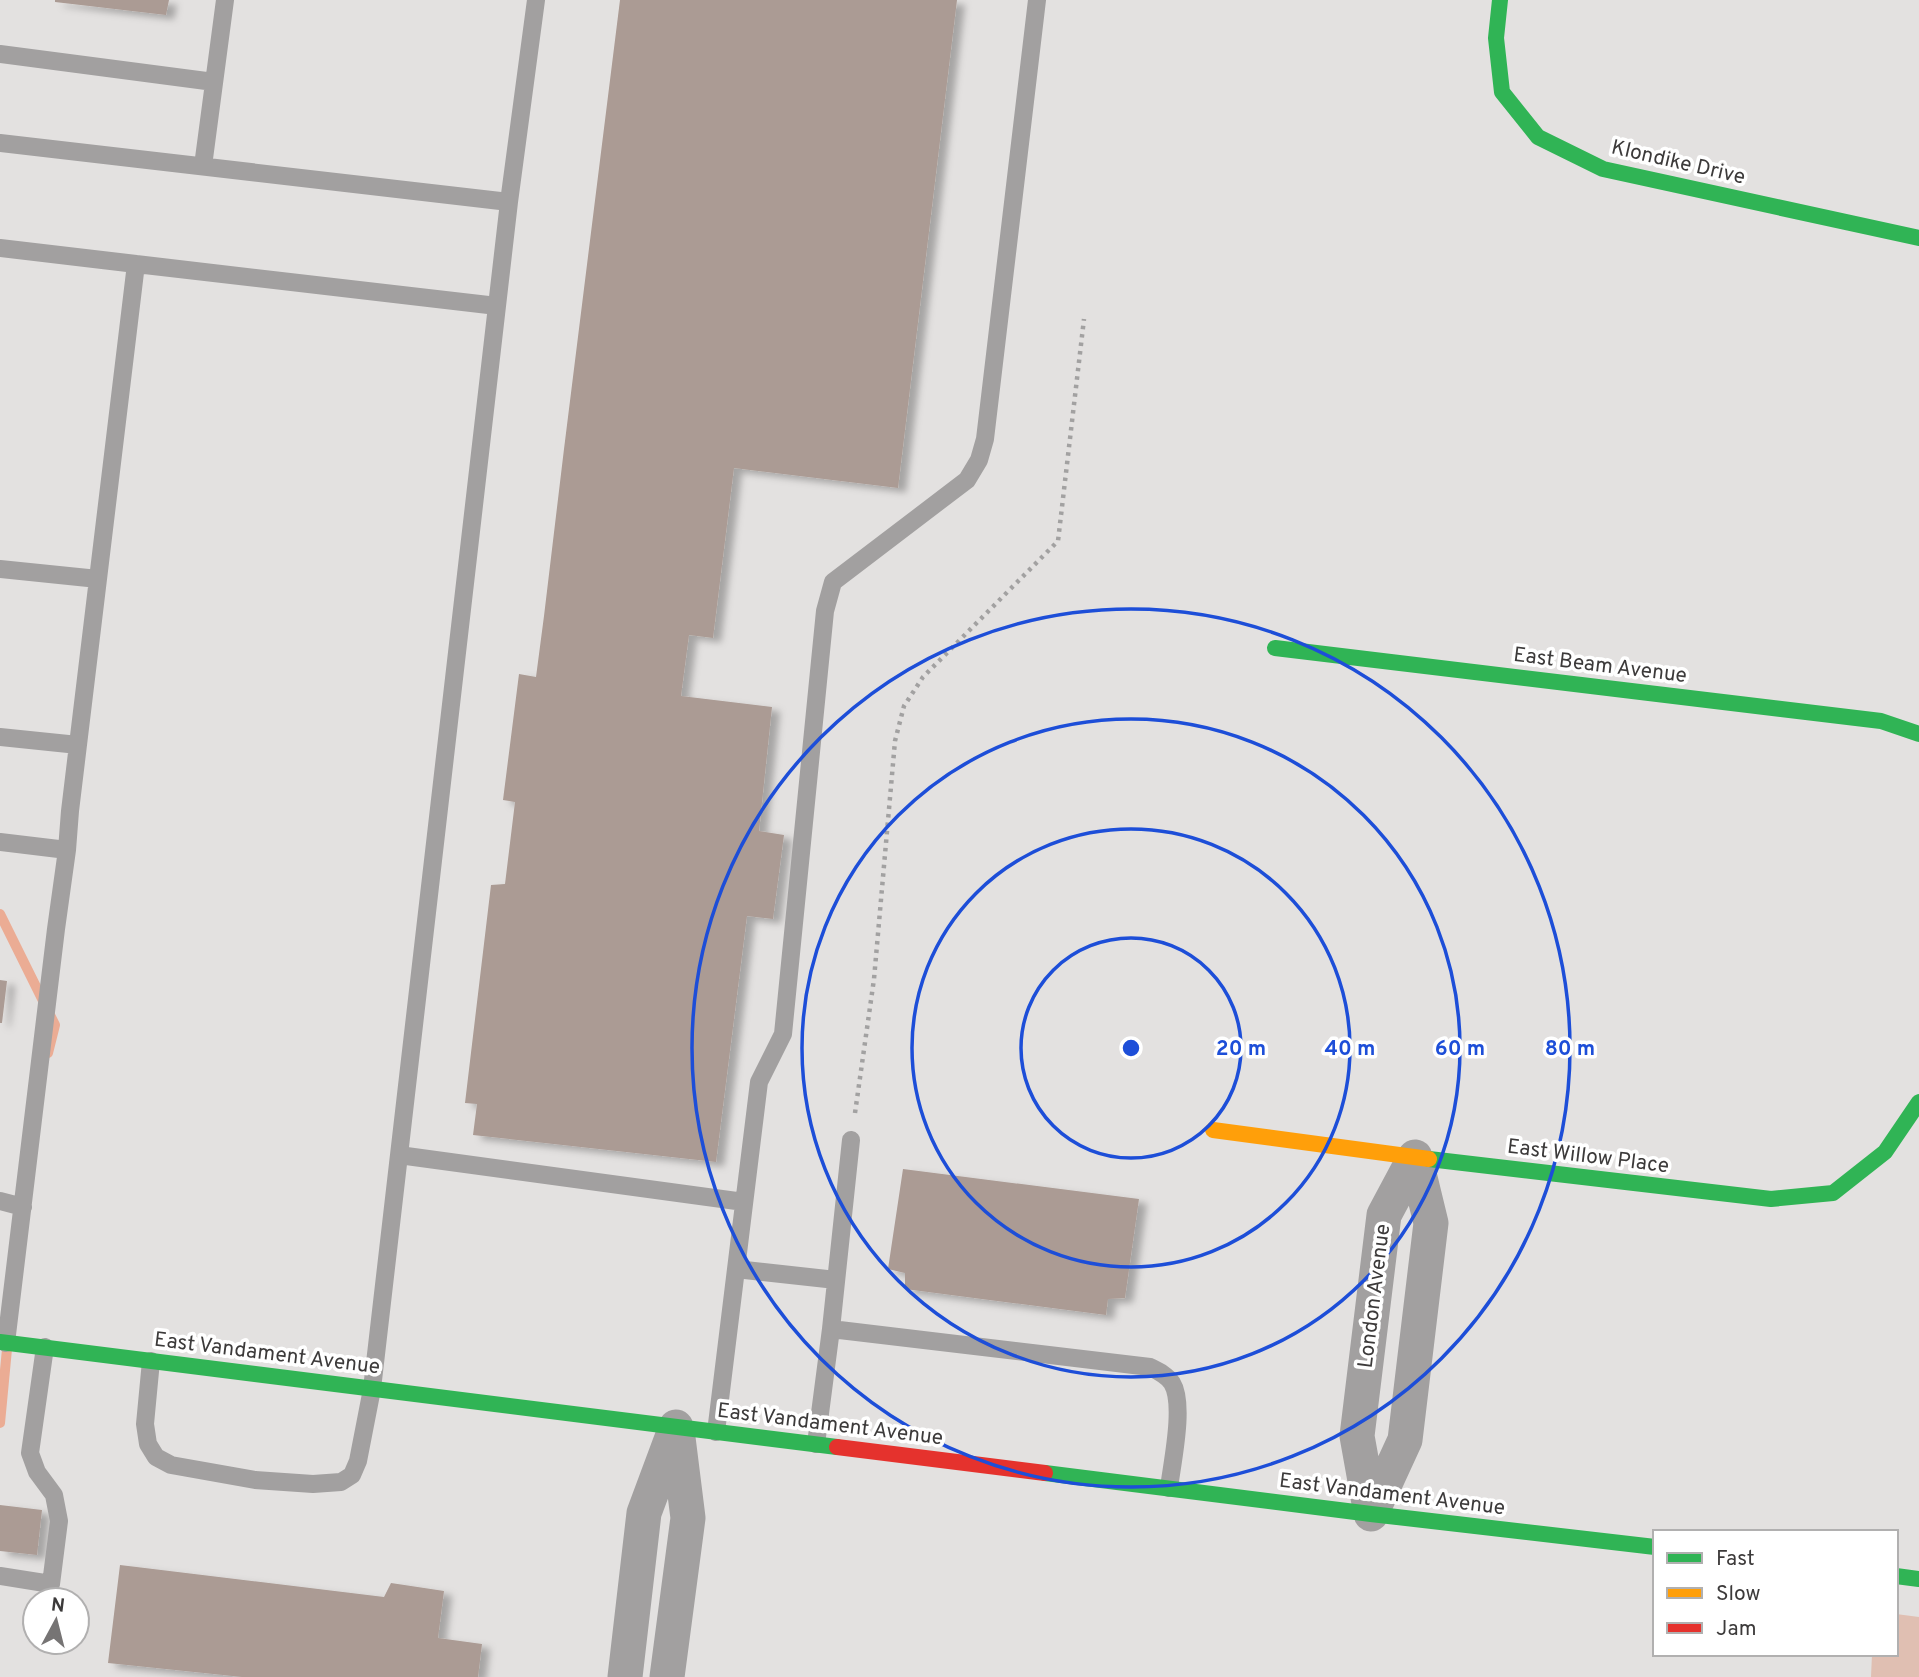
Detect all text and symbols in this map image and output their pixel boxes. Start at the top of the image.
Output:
street label: Klondike Drive [1608,134,1748,192]
street label: East Beam Avenue [1512,642,1688,690]
centre of rings [1119,1036,1143,1060]
text: 20 m [1216,1036,1266,1063]
text: 40 m [1325,1036,1375,1063]
text: 60 m [1435,1036,1485,1063]
text: 80 m [1545,1036,1595,1063]
street label: East Willow Place [1505,1134,1671,1180]
street label: London Avenue [1353,1222,1397,1370]
street label: East Vandament Avenue [153,1327,381,1381]
street label: East Vandament Avenue [716,1398,944,1452]
street label: East Vandament Avenue [1278,1468,1506,1522]
legend [1653,1530,1898,1656]
text: Fast [1716,1546,1755,1573]
text: Slow [1716,1581,1761,1608]
north arrow [21,1586,91,1656]
text: N [50,1593,66,1619]
text: Jam [1716,1616,1757,1643]

